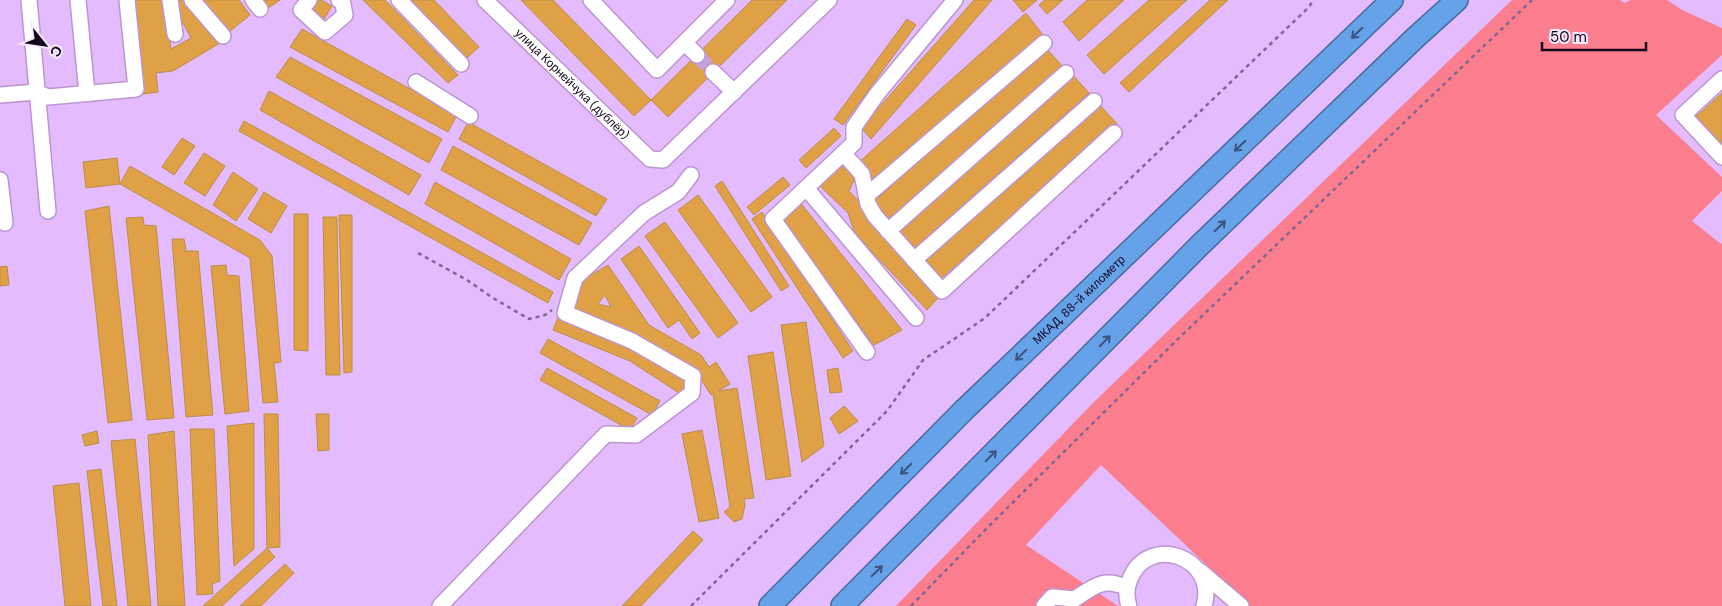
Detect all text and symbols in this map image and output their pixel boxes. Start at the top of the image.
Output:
north arrow [20,20,70,70]
scale bar [1542,20,1646,52]
street label: улица Корнейчука (дублёр) [511,25,633,143]
one-way arrow [1351,27,1363,39]
text: 50 m [1550,27,1587,47]
text: С [46,43,67,60]
one-way arrow [1233,140,1246,152]
one-way arrow [1214,220,1227,232]
street label: МКАД, 88-й километр [1029,252,1129,348]
one-way arrow [1099,335,1111,347]
one-way arrow [1015,349,1028,361]
one-way arrow [985,450,997,462]
one-way arrow [899,463,912,475]
one-way arrow [870,566,882,578]

